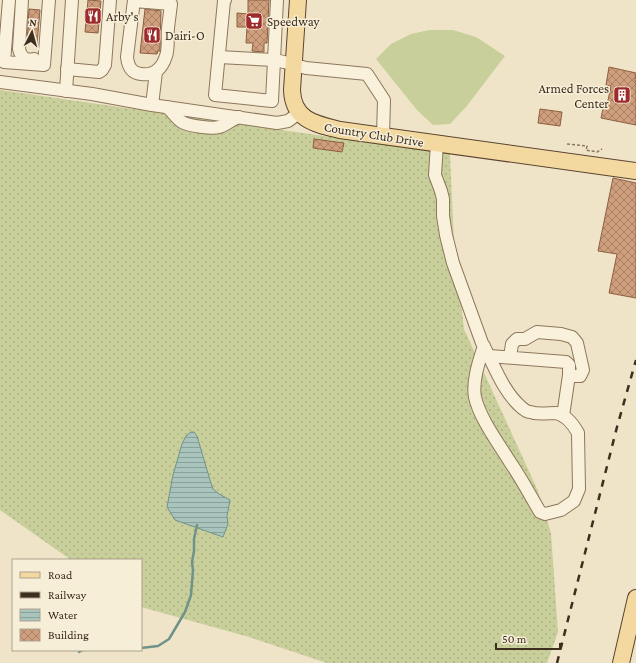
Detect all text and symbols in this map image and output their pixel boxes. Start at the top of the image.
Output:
restaurant icon: Arby's [83,6,103,26]
place label: Arby's [106,9,139,24]
supermarket icon: Speedway [244,11,264,31]
north arrow [12,12,52,52]
place label: Speedway [267,14,321,29]
text: N [29,16,38,28]
restaurant icon: Dairi-O [142,25,162,45]
place label: Dairi-O [165,28,205,43]
place label: Armed Forces Center [538,81,609,111]
building icon: Armed Forces Center [612,85,632,105]
street label: Country Club Drive [323,119,425,150]
legend [12,559,142,651]
text: Road [48,568,73,582]
text: Railway [48,588,87,602]
text: Water [48,608,78,622]
scale bar [496,625,560,651]
text: Building [48,628,89,642]
text: 50 m [502,632,527,646]

